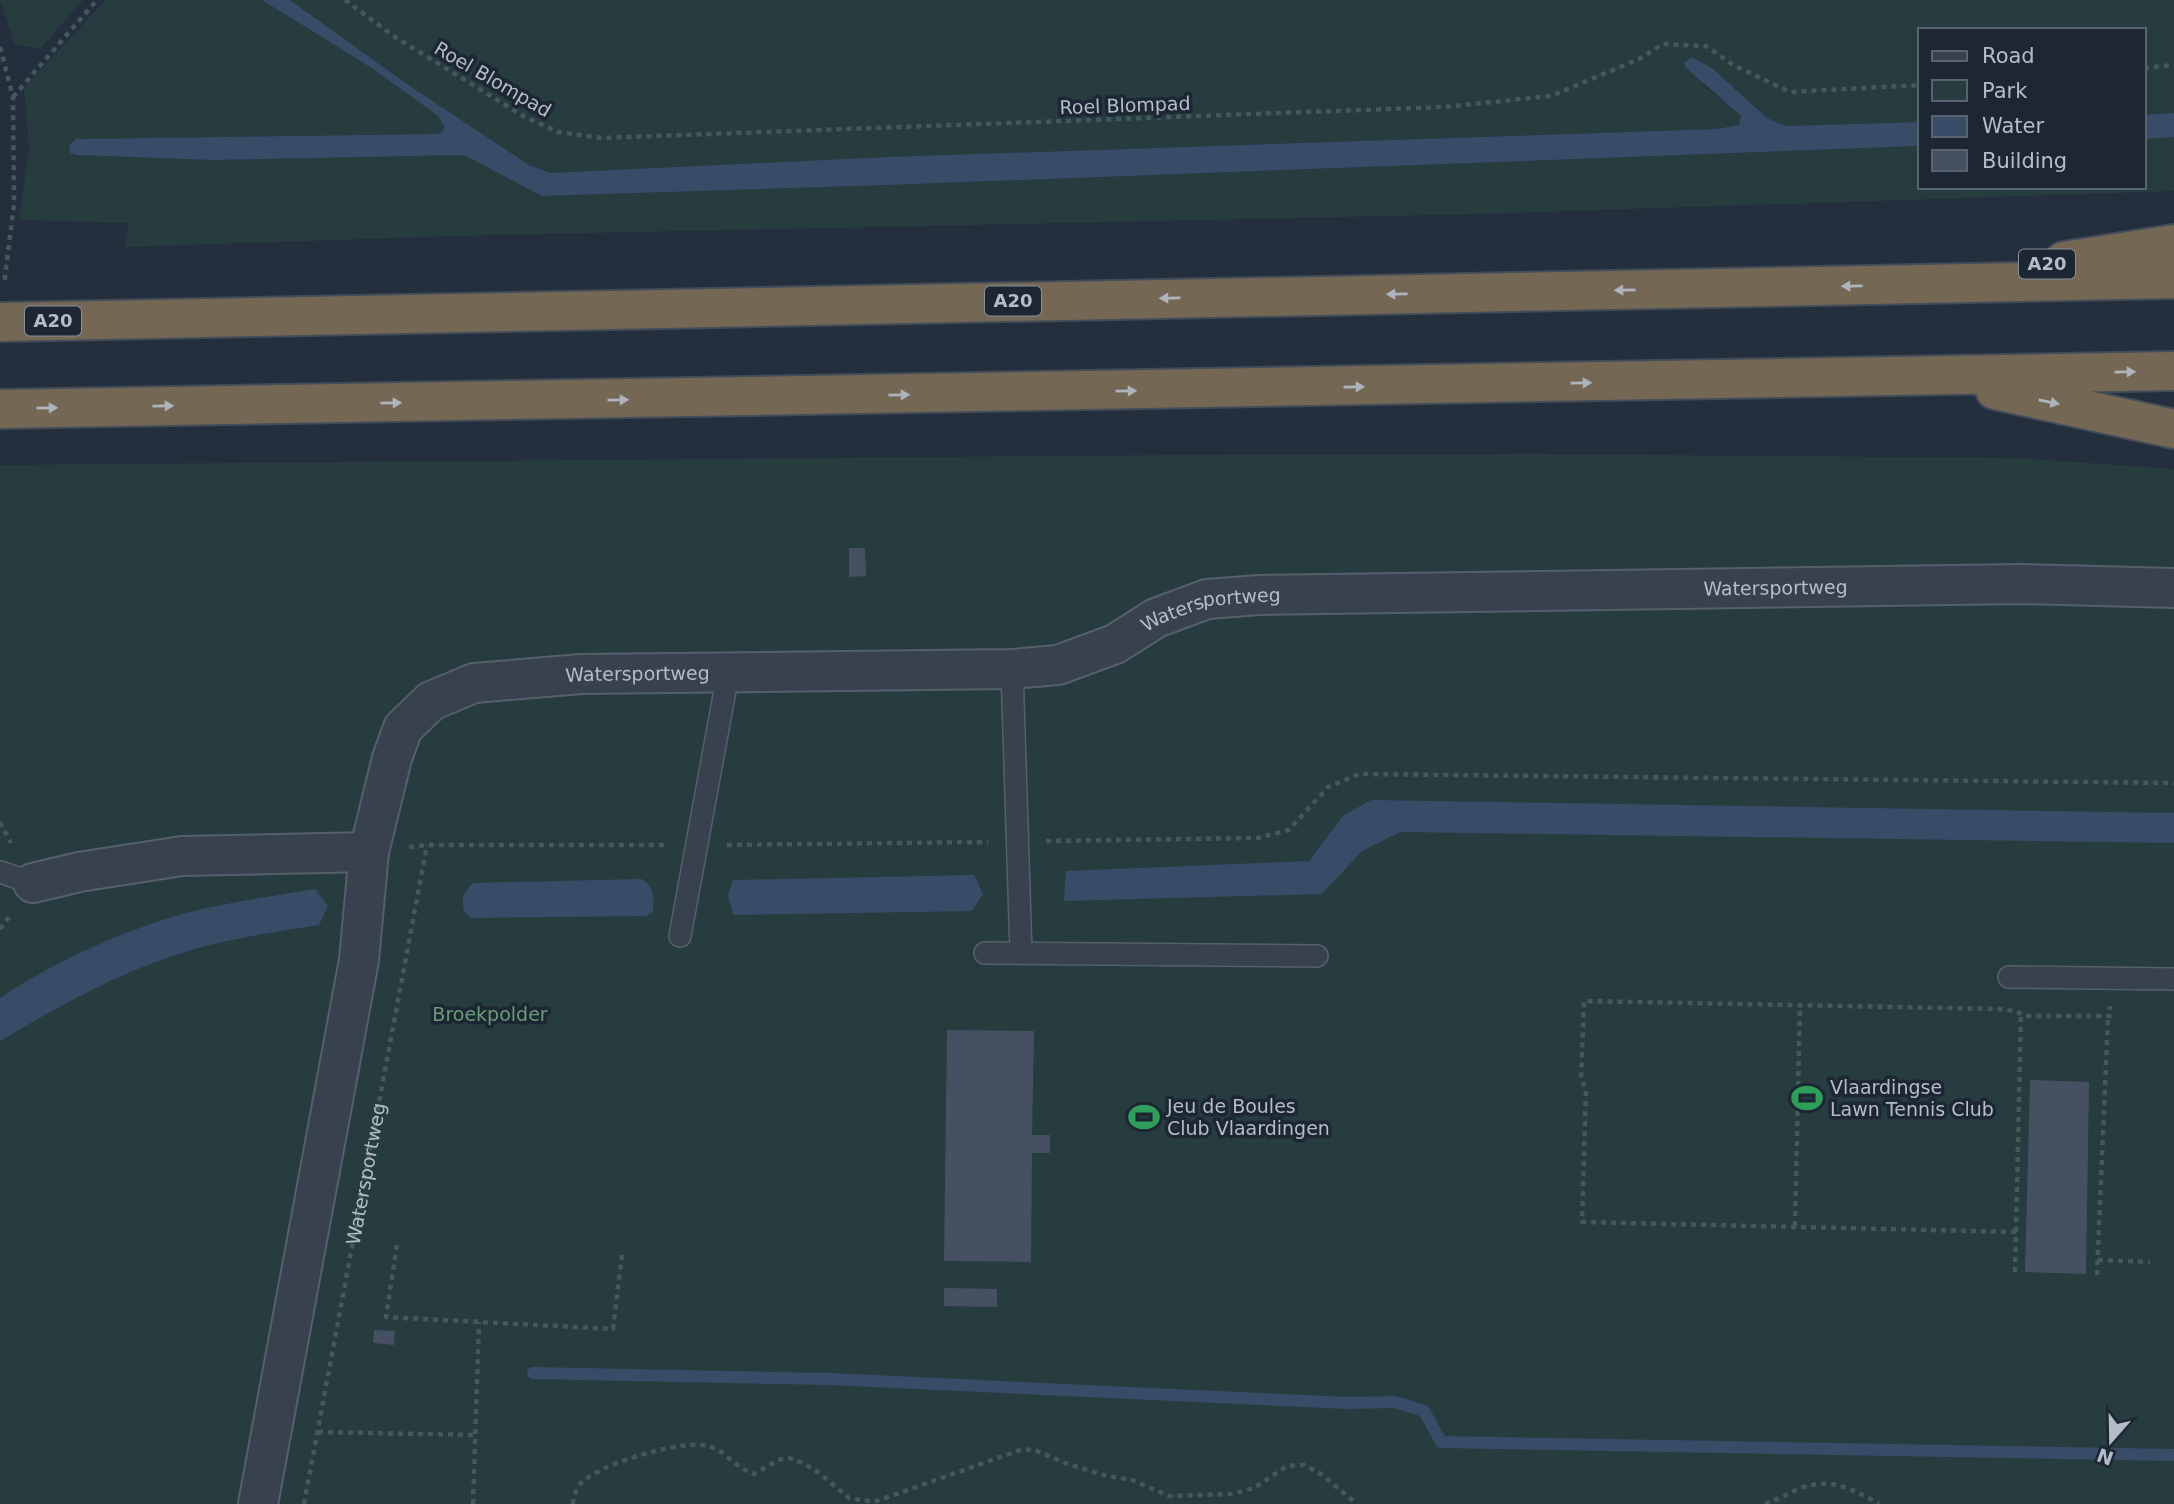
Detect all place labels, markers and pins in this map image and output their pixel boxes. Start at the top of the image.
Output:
place label: Vlaardingse Lawn Tennis Club [1830,1076,1994,1120]
sports icon: Vlaardingse Lawn Tennis Club [1790,1081,1824,1115]
place label: Jeu de Boules Club Vlaardingen [1166,1095,1330,1139]
sports icon: Jeu de Boules Club Vlaardingen [1127,1100,1161,1134]

